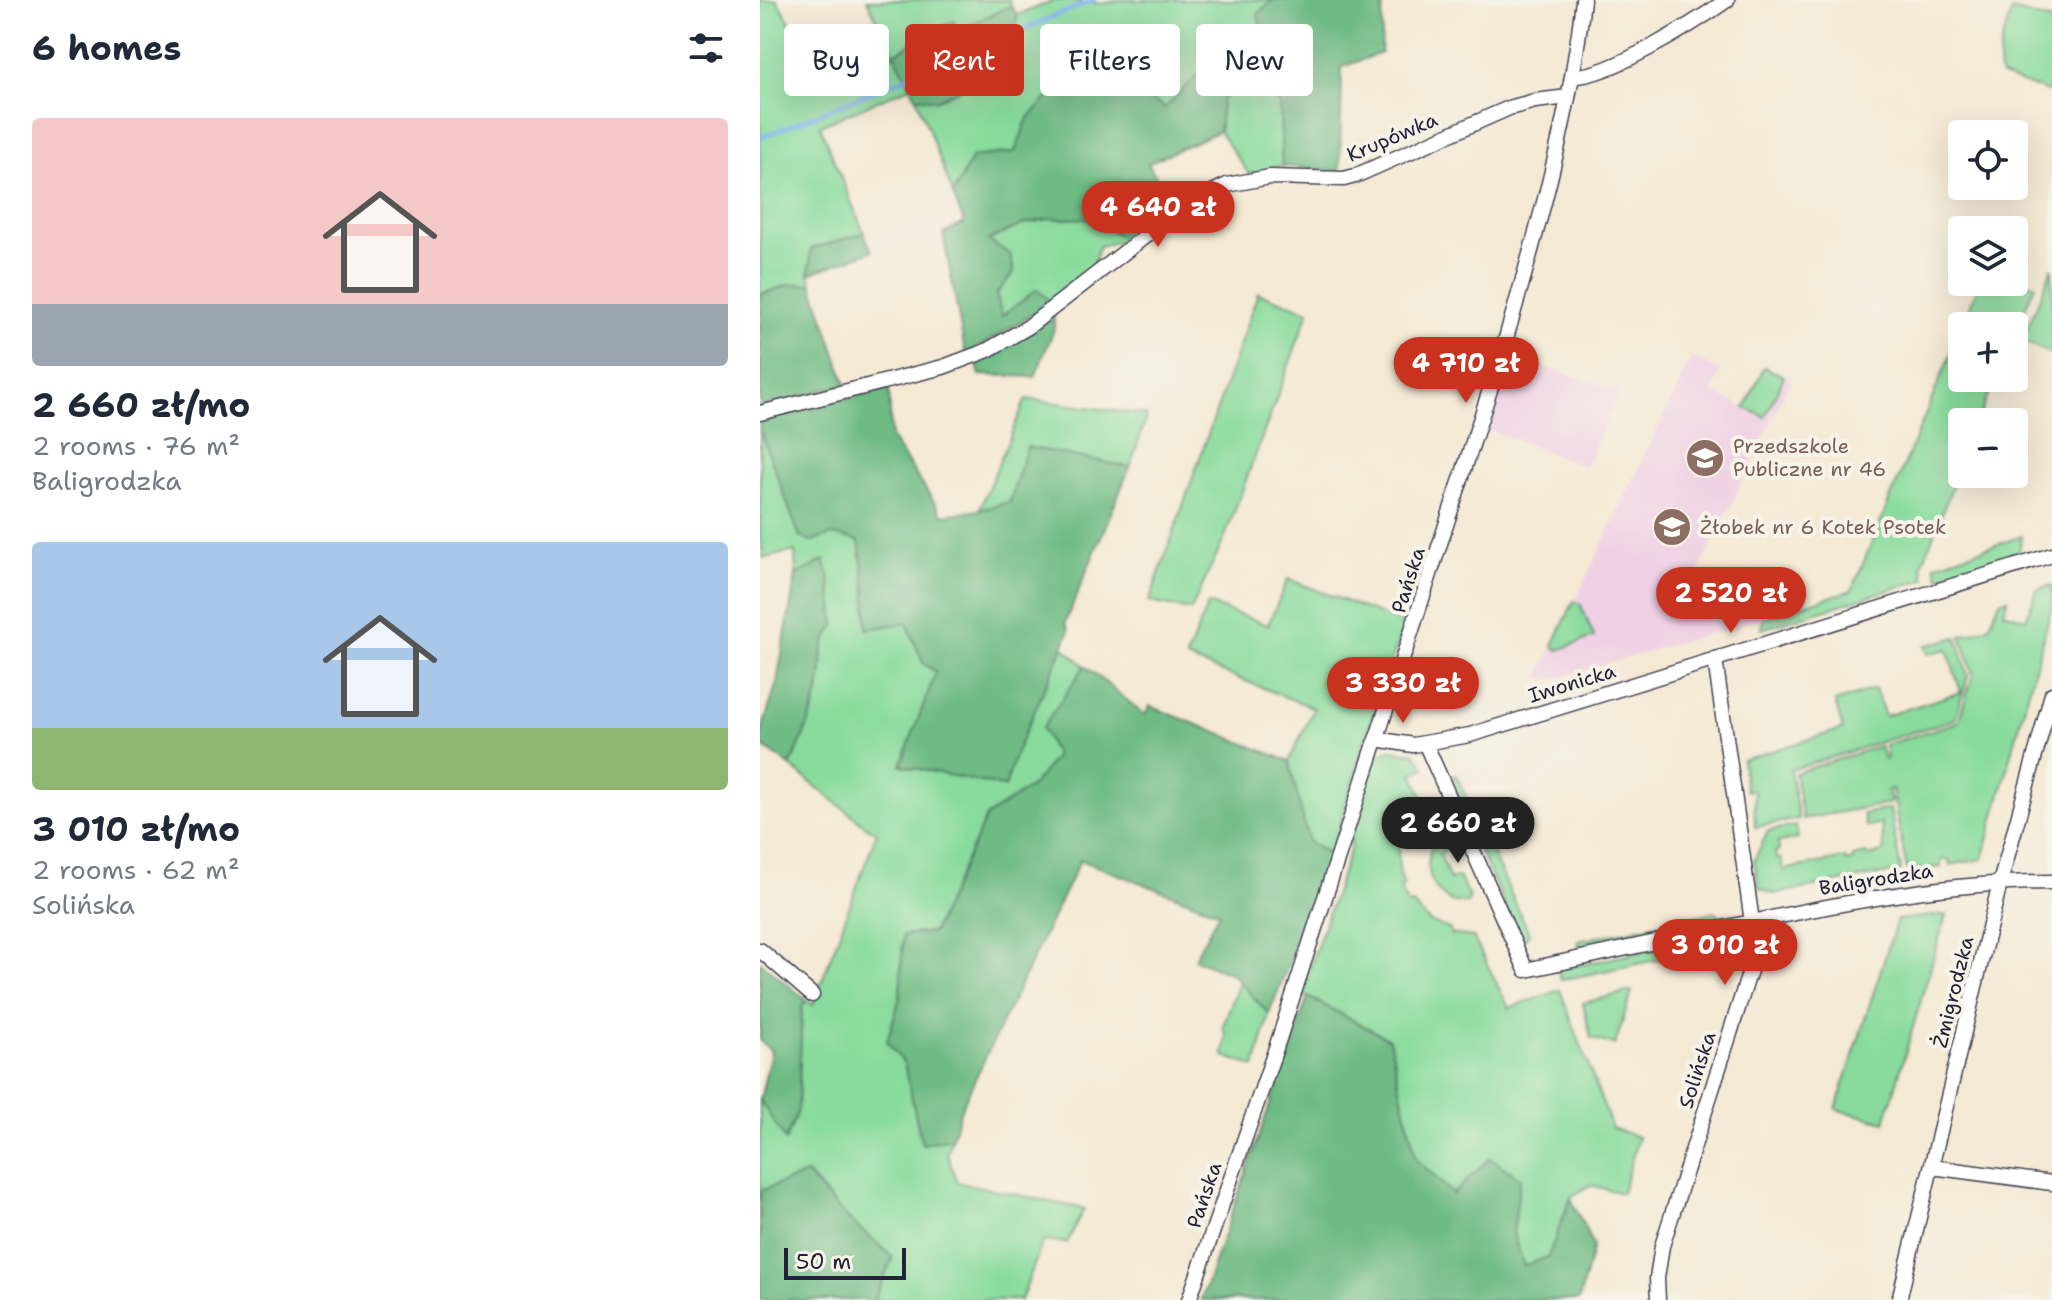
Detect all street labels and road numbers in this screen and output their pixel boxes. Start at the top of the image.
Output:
street label: Krupówka [1343,106,1442,168]
street label: Pańska [1385,543,1431,616]
street label: Iwonicka [1525,657,1619,709]
street label: Baligrodzka [1817,857,1935,901]
street label: Żmigrodzka [1927,933,1980,1050]
street label: Solińska [1672,1028,1722,1112]
street label: Pańska [1181,1158,1228,1231]

